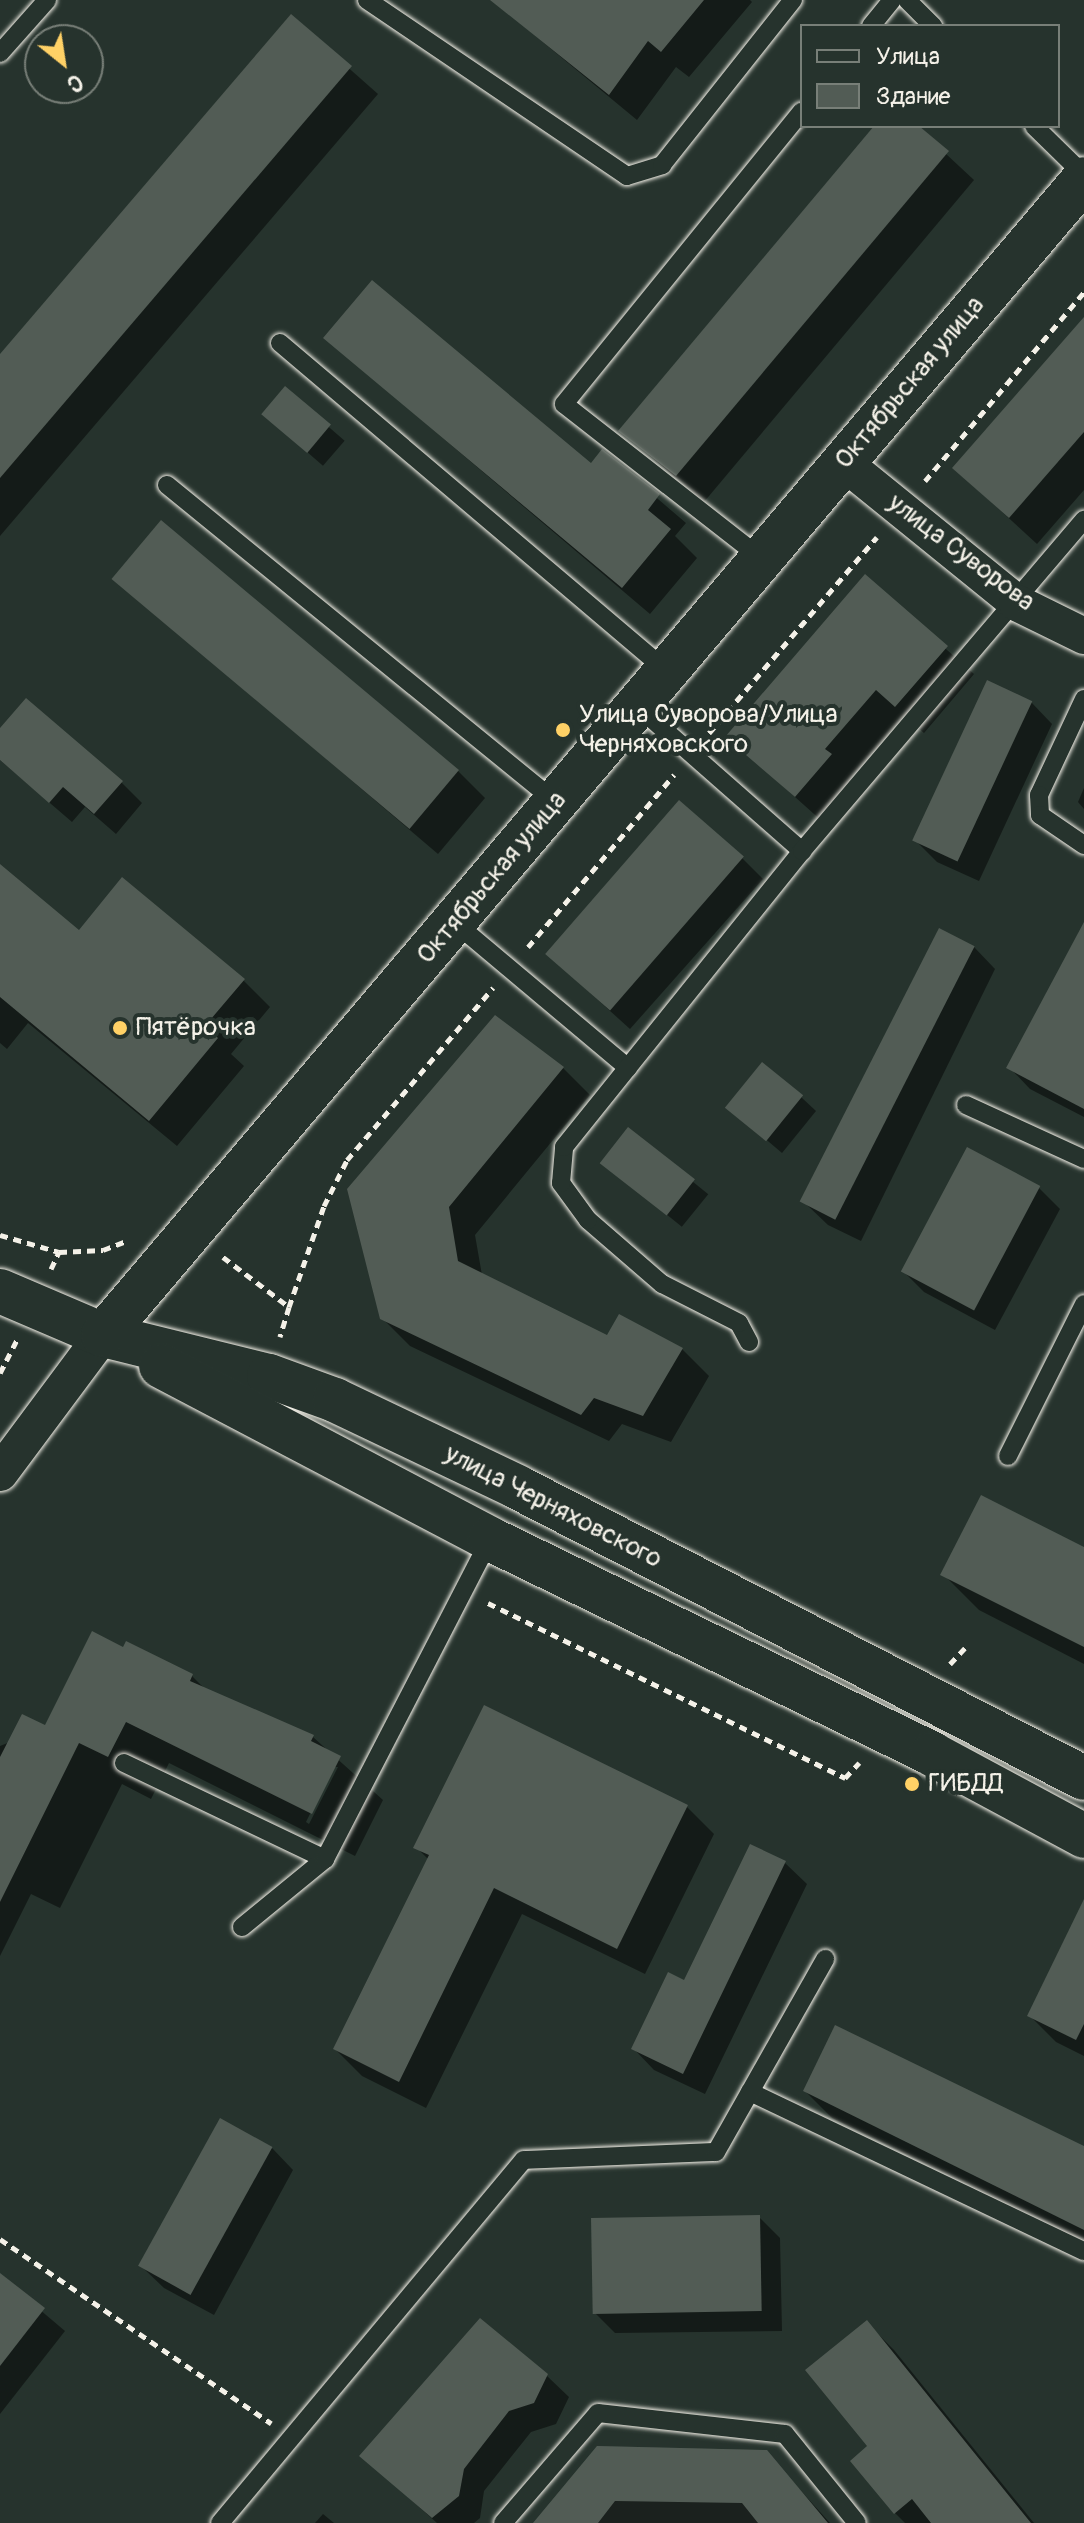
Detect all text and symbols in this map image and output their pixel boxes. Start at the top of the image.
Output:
north arrow [24,24,104,104]
legend [800,24,1060,128]
text: Улица [876,42,940,71]
text: С [62,68,88,99]
text: Здание [876,82,950,111]
street label: Октябрьская улица [829,290,991,476]
street label: улица Суворова [882,488,1040,618]
place label: Улица Суворова/Улица Черняховского [579,699,837,760]
marker: Улица Суворова/Улица Черняховского [554,721,572,739]
street label: Октябрьская улица [411,785,573,971]
place label: Пятёрочка [136,1012,256,1044]
marker: Пятёрочка [111,1019,129,1037]
street label: улица Черняховского [439,1439,667,1575]
place label: ГИБДД [928,1768,1003,1800]
marker: ГИБДД [903,1775,921,1793]

